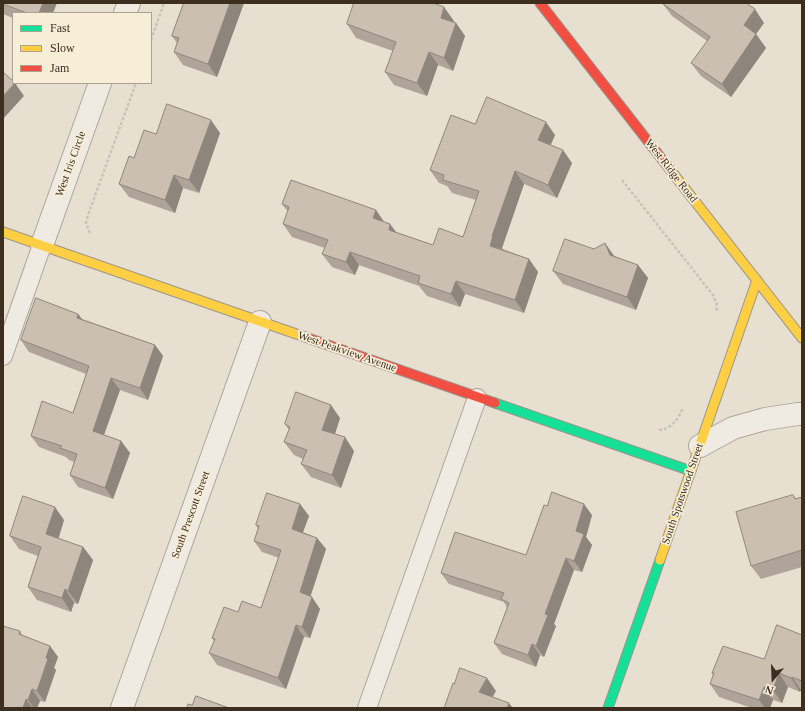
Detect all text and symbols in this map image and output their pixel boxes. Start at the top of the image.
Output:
legend [12,12,152,84]
text: Fast [50,21,70,35]
text: Slow [50,41,75,55]
text: Jam [50,61,69,75]
street label: West Iris Circle [53,129,89,199]
street label: West Ridge Road [642,137,700,205]
street label: West Peakview Avenue [296,329,398,375]
street label: South Spotswood Street [660,442,706,546]
street label: South Prescott Street [169,469,213,561]
north arrow [753,659,793,699]
text: N [763,683,775,697]

